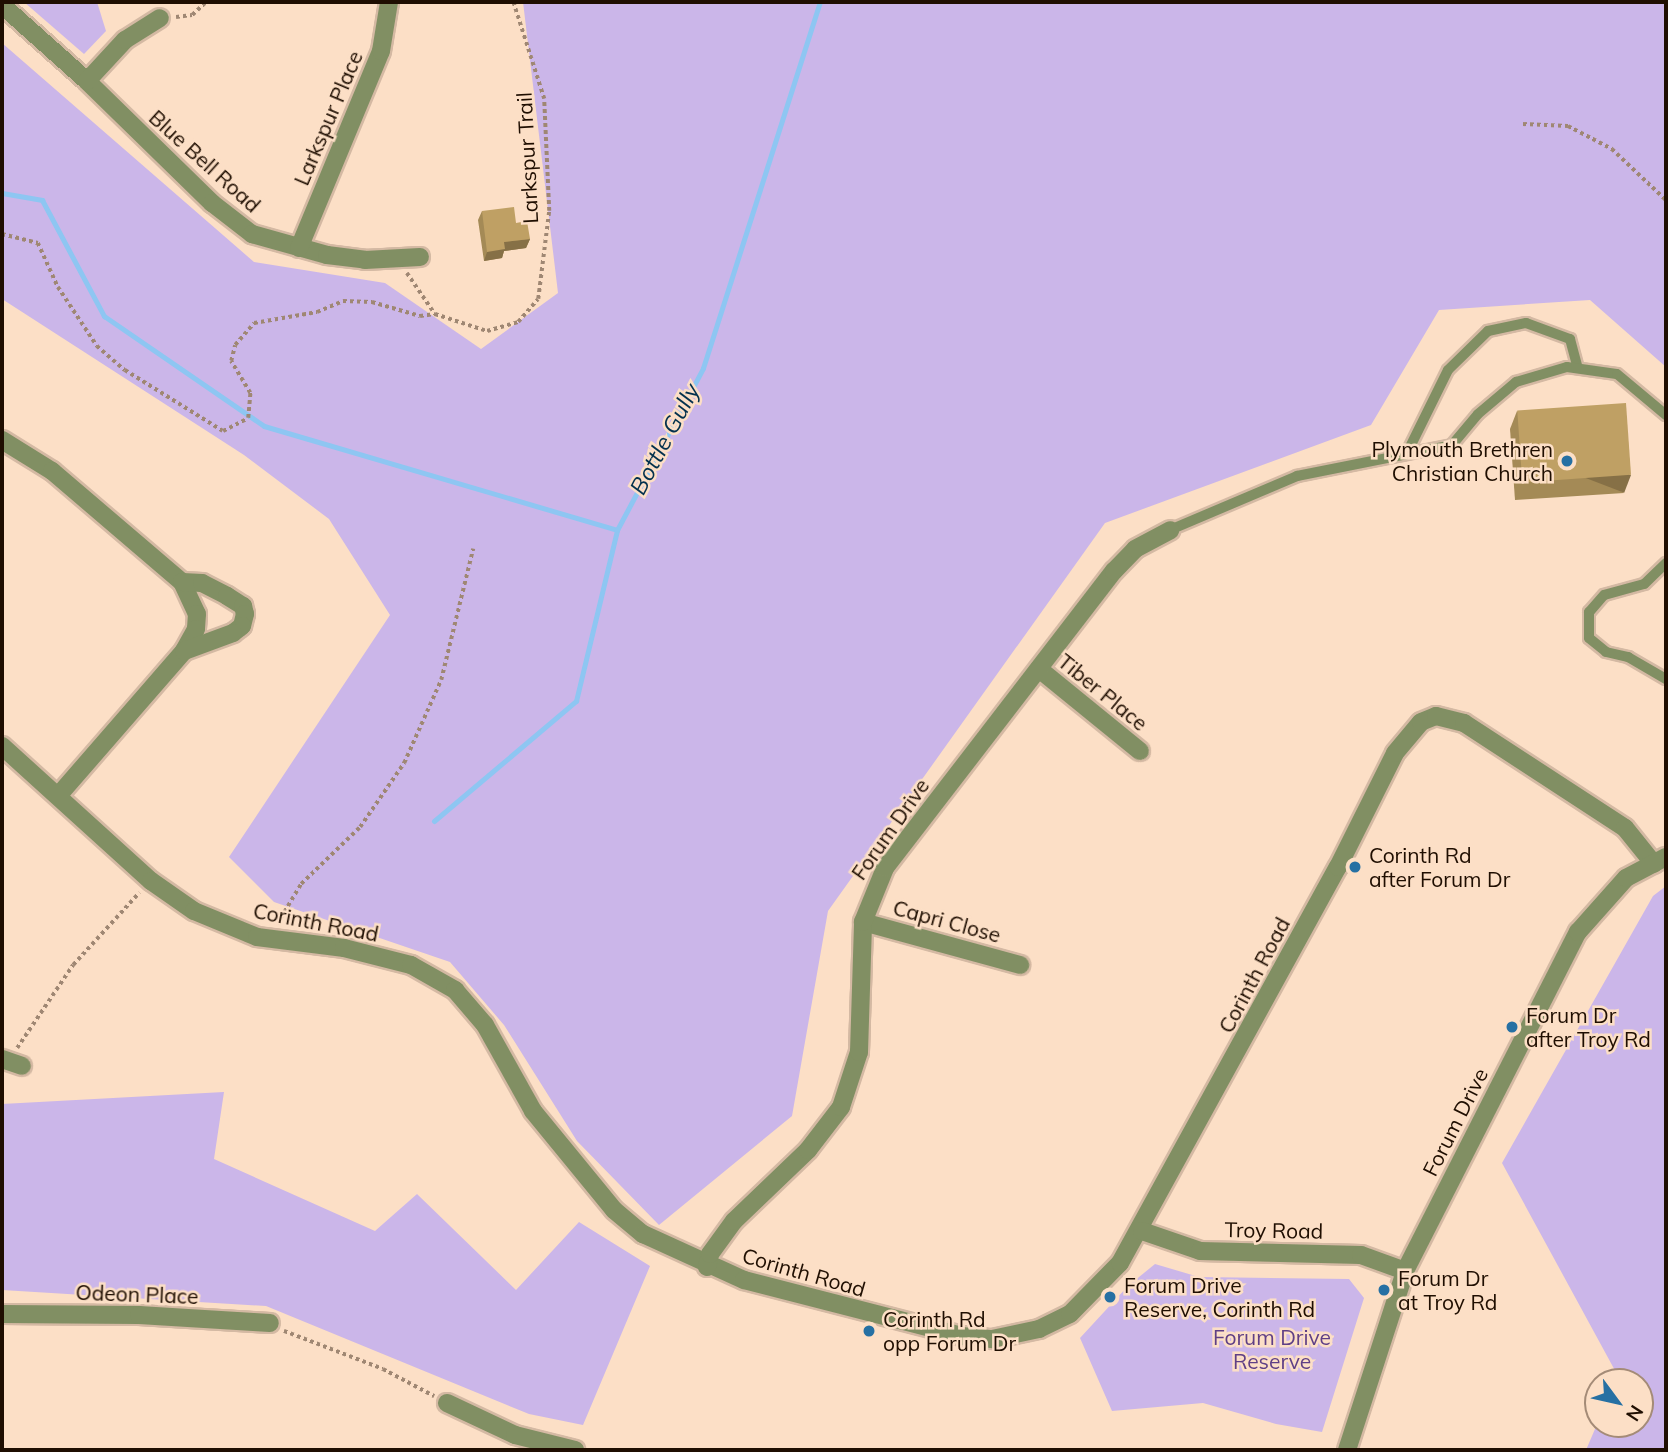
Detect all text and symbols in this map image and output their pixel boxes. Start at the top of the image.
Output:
street label: Larkspur Place [288,47,368,189]
street label: Larkspur Trail [511,92,543,224]
street label: Blue Bell Road [144,104,266,218]
water label: Bottle Gully [624,379,706,499]
place label: Plymouth Brethren Christian Church [1371,436,1553,486]
marker: Plymouth Brethren Christian Church [1559,453,1575,469]
street label: Tiber Place [1053,648,1153,736]
street label: Forum Drive [846,774,934,884]
place label: Corinth Rd after Forum Dr [1369,842,1510,892]
marker: Corinth Rd after Forum Dr [1347,859,1363,875]
street label: Capri Close [890,895,1004,947]
street label: Corinth Road [251,897,381,947]
street label: Corinth Road [1213,913,1295,1037]
place label: Forum Dr after Troy Rd [1526,1002,1651,1052]
marker: Forum Dr after Troy Rd [1504,1019,1520,1035]
street label: Forum Drive [1417,1064,1493,1180]
street label: Troy Road [1225,1217,1323,1243]
street label: Corinth Road [739,1242,869,1302]
place label: Forum Dr at Troy Rd [1398,1265,1497,1315]
place label: Forum Drive Reserve, Corinth Rd [1124,1272,1315,1322]
street label: Odeon Place [75,1279,199,1309]
marker: Forum Dr at Troy Rd [1376,1282,1392,1298]
marker: Forum Drive Reserve, Corinth Rd [1102,1289,1118,1305]
place label: Corinth Rd opp Forum Dr [883,1306,1016,1356]
marker: Corinth Rd opp Forum Dr [861,1323,877,1339]
park label: Forum Drive Reserve [1213,1324,1331,1374]
north arrow [1584,1368,1654,1438]
text: N [1621,1401,1649,1426]

